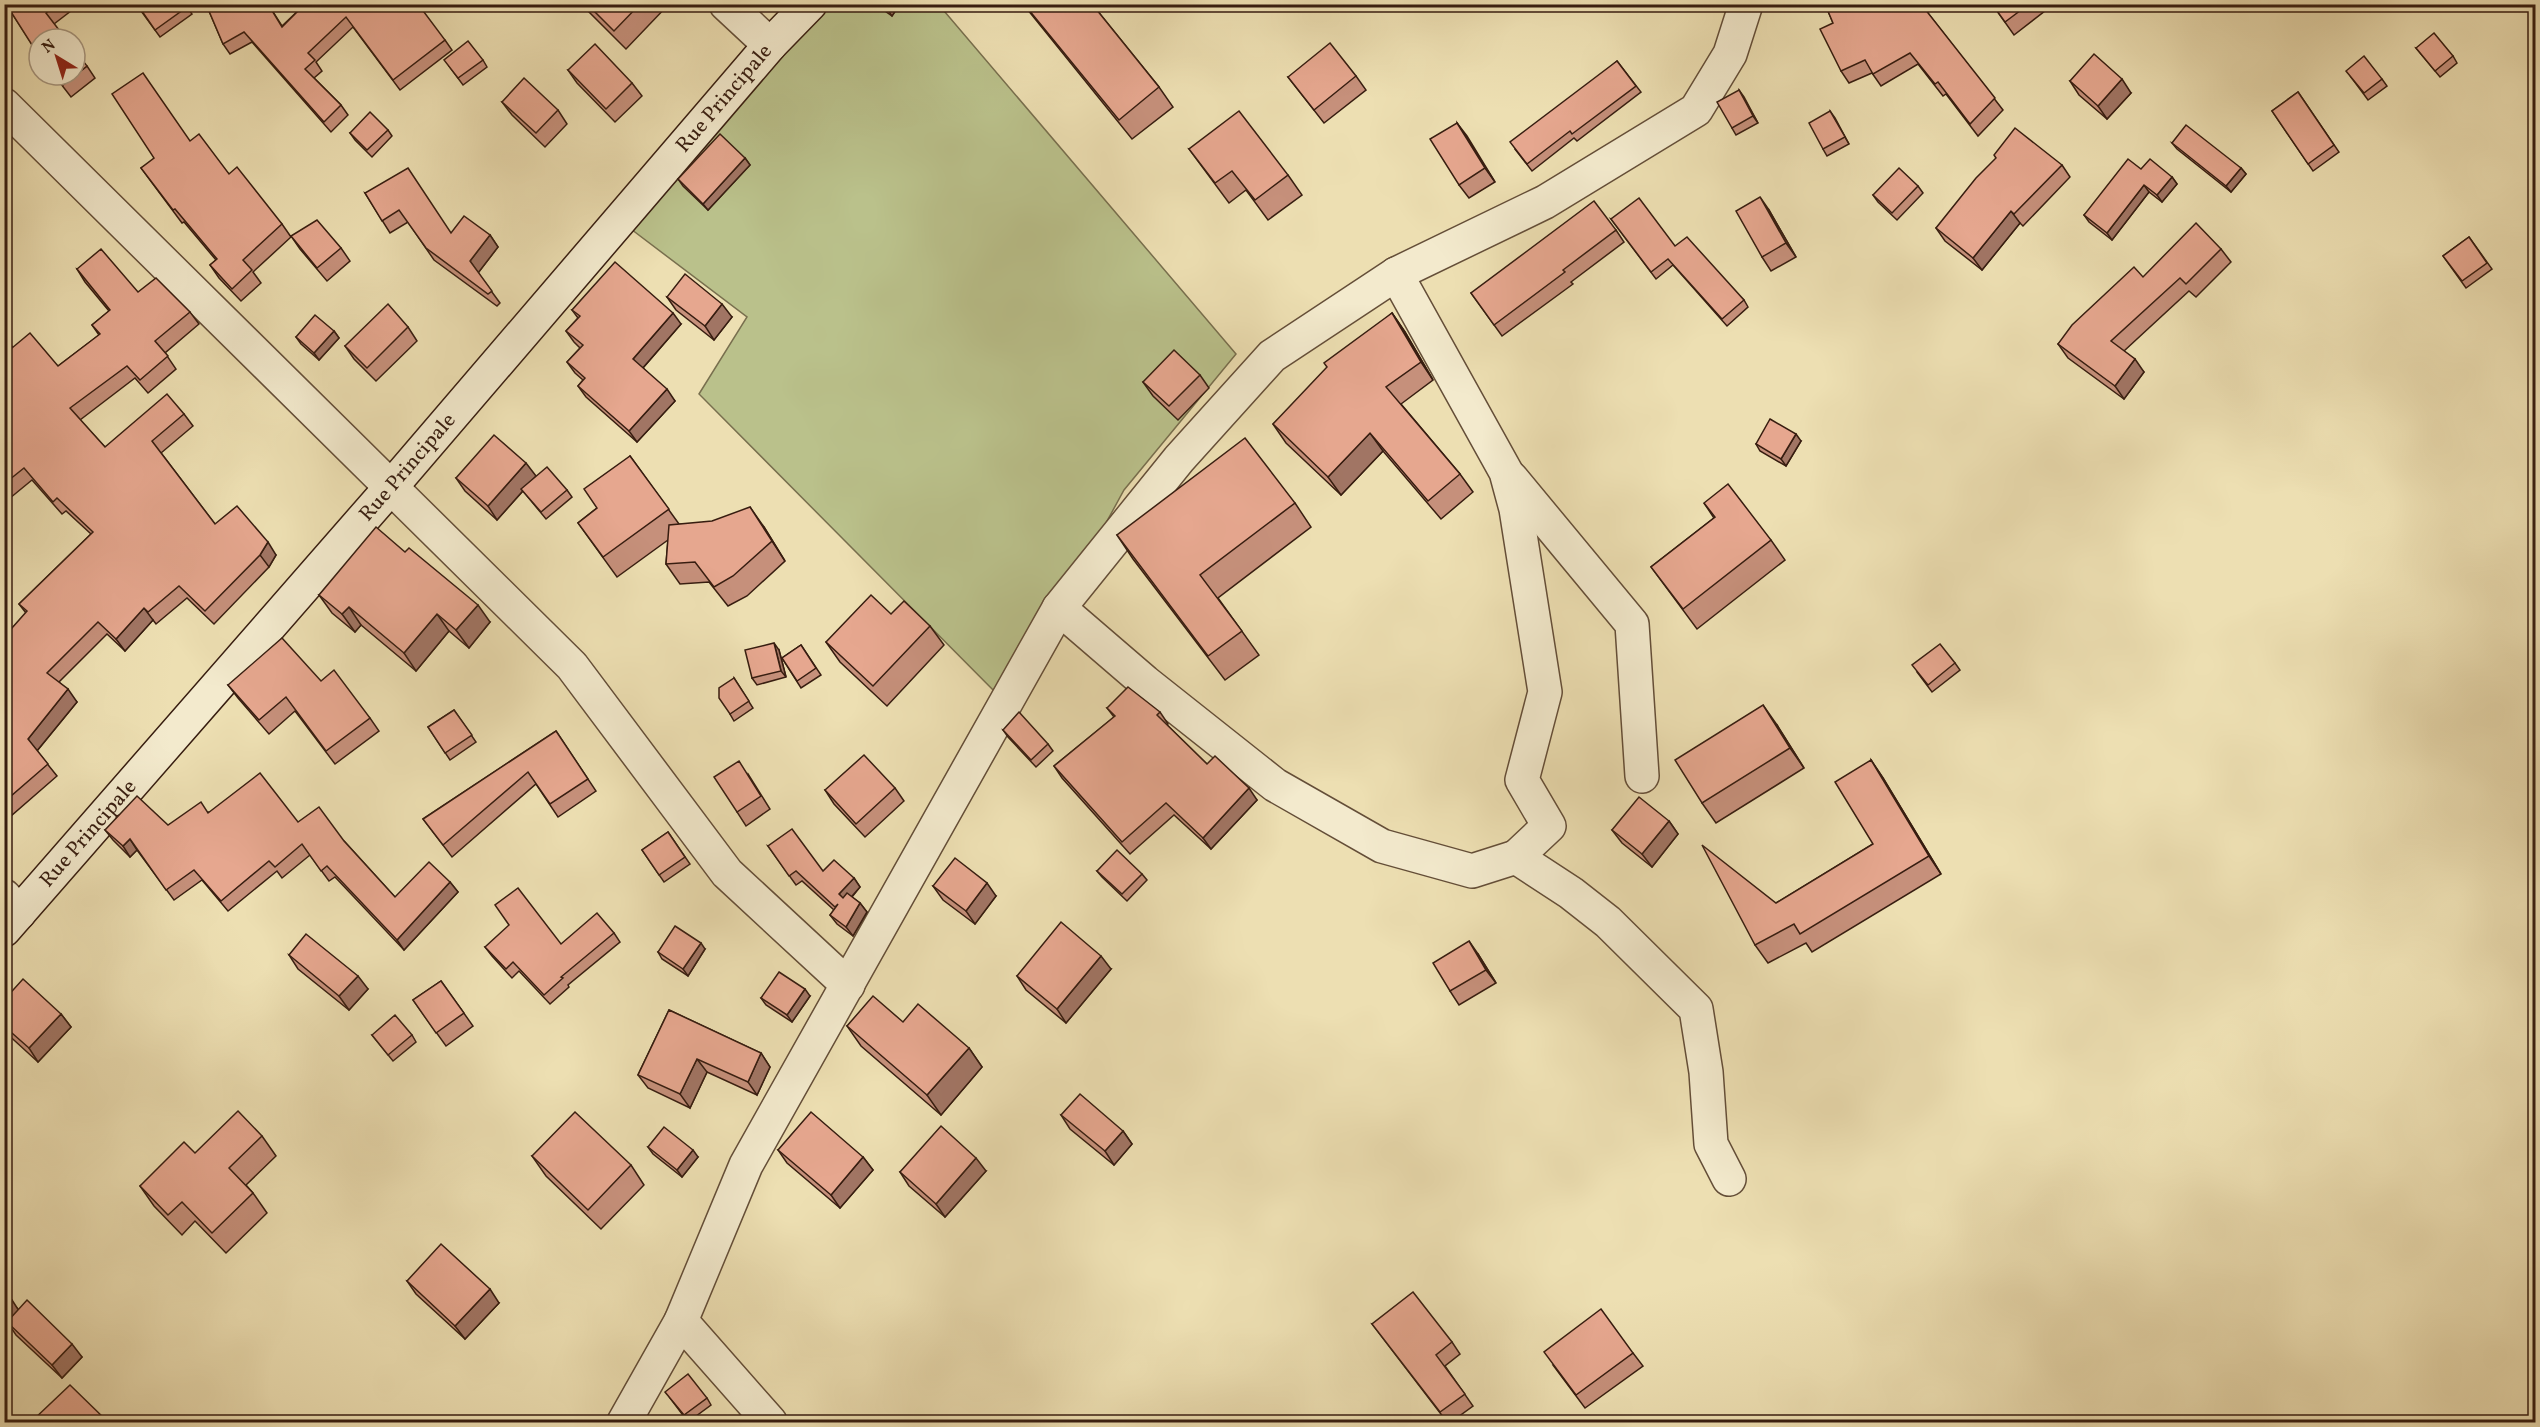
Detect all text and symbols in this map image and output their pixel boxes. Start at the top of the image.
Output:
north arrow [27,27,87,87]
text: N [38,34,61,59]
street label: Rue Principale [669,38,779,159]
street label: Rue Principale [353,407,463,528]
street label: Rue Principale [33,773,143,894]

